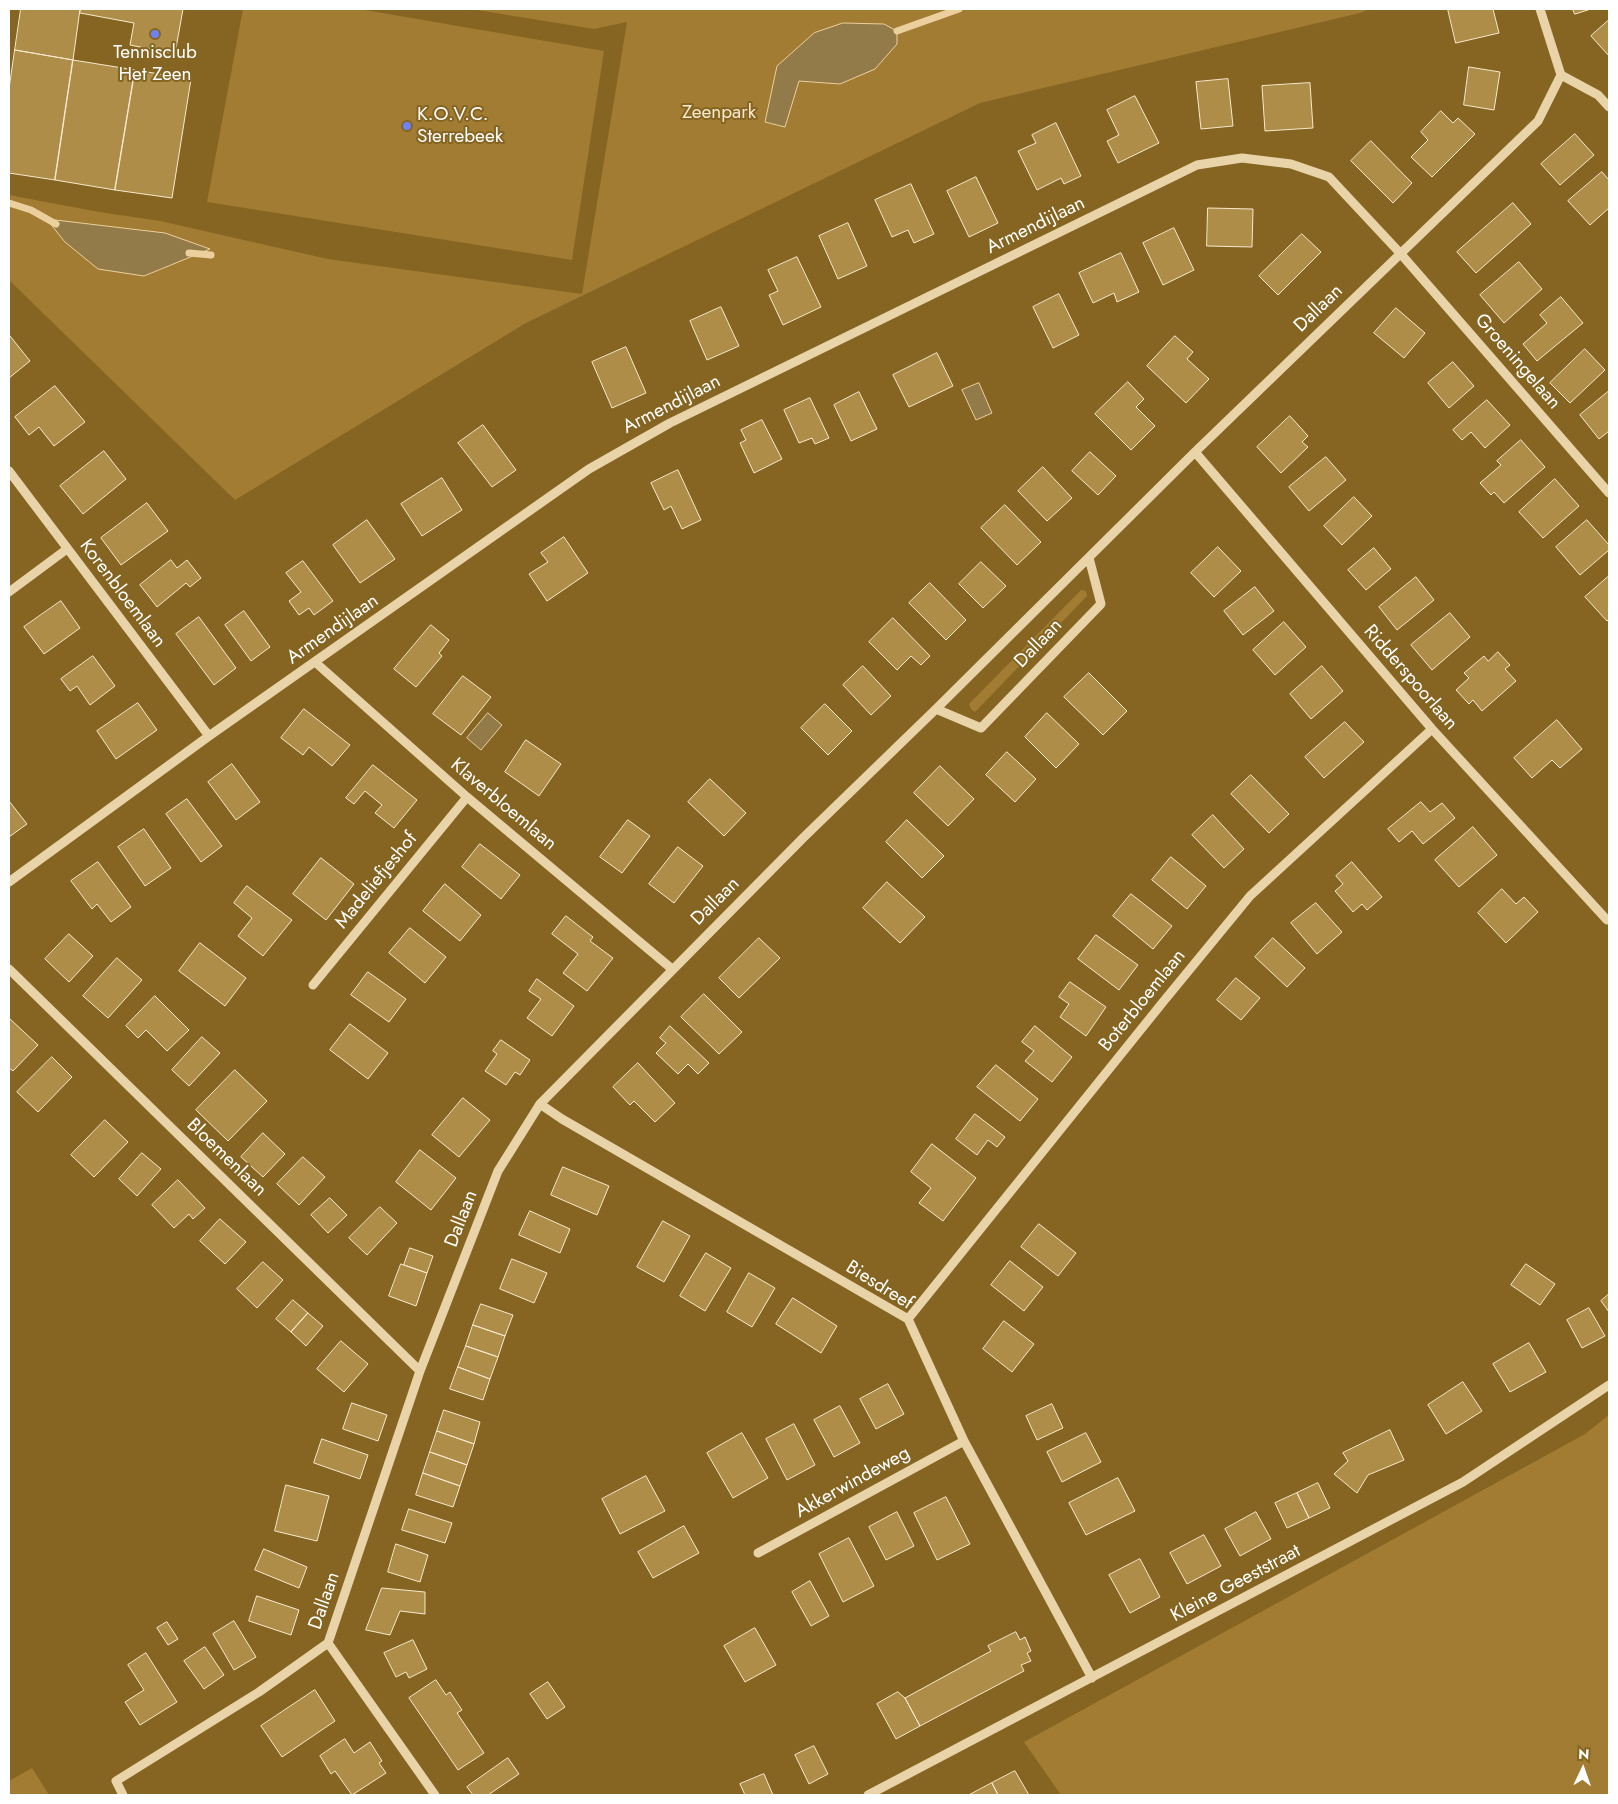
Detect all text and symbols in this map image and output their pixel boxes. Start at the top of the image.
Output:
marker: Tennisclub Het Zeen [149,28,161,40]
place label: Tennisclub Het Zeen [113,42,197,86]
park label: Zeenpark [682,102,756,124]
place label: K.O.V.C. Sterrebeek [417,104,503,148]
marker: K.O.V.C. Sterrebeek [401,120,413,132]
street label: Armendijlaan [983,192,1089,260]
street label: Dallaan [1290,280,1348,338]
street label: Groeningelaan [1469,310,1565,414]
street label: Armendijlaan [619,371,725,439]
street label: Korenbloemlaan [74,535,170,653]
street label: Armendijlaan [283,590,383,670]
street label: Dallaan [1010,615,1068,673]
street label: Ridderspoorlaan [1358,621,1462,735]
street label: Klaverbloemlaan [445,754,561,856]
street label: Madeliefjeshof [331,828,423,934]
street label: Dallaan [687,873,745,931]
street label: Boterbloemlaan [1095,945,1191,1057]
street label: Bloemenlaan [181,1114,271,1202]
street label: Dallaan [441,1187,483,1251]
street label: Biesdreef [841,1256,917,1316]
street label: Akkerwindeweg [792,1442,914,1524]
street label: Kleine Geeststraat [1167,1540,1305,1628]
street label: Dallaan [305,1569,345,1633]
north arrow [1558,1744,1608,1794]
text: N [1578,1744,1590,1764]

